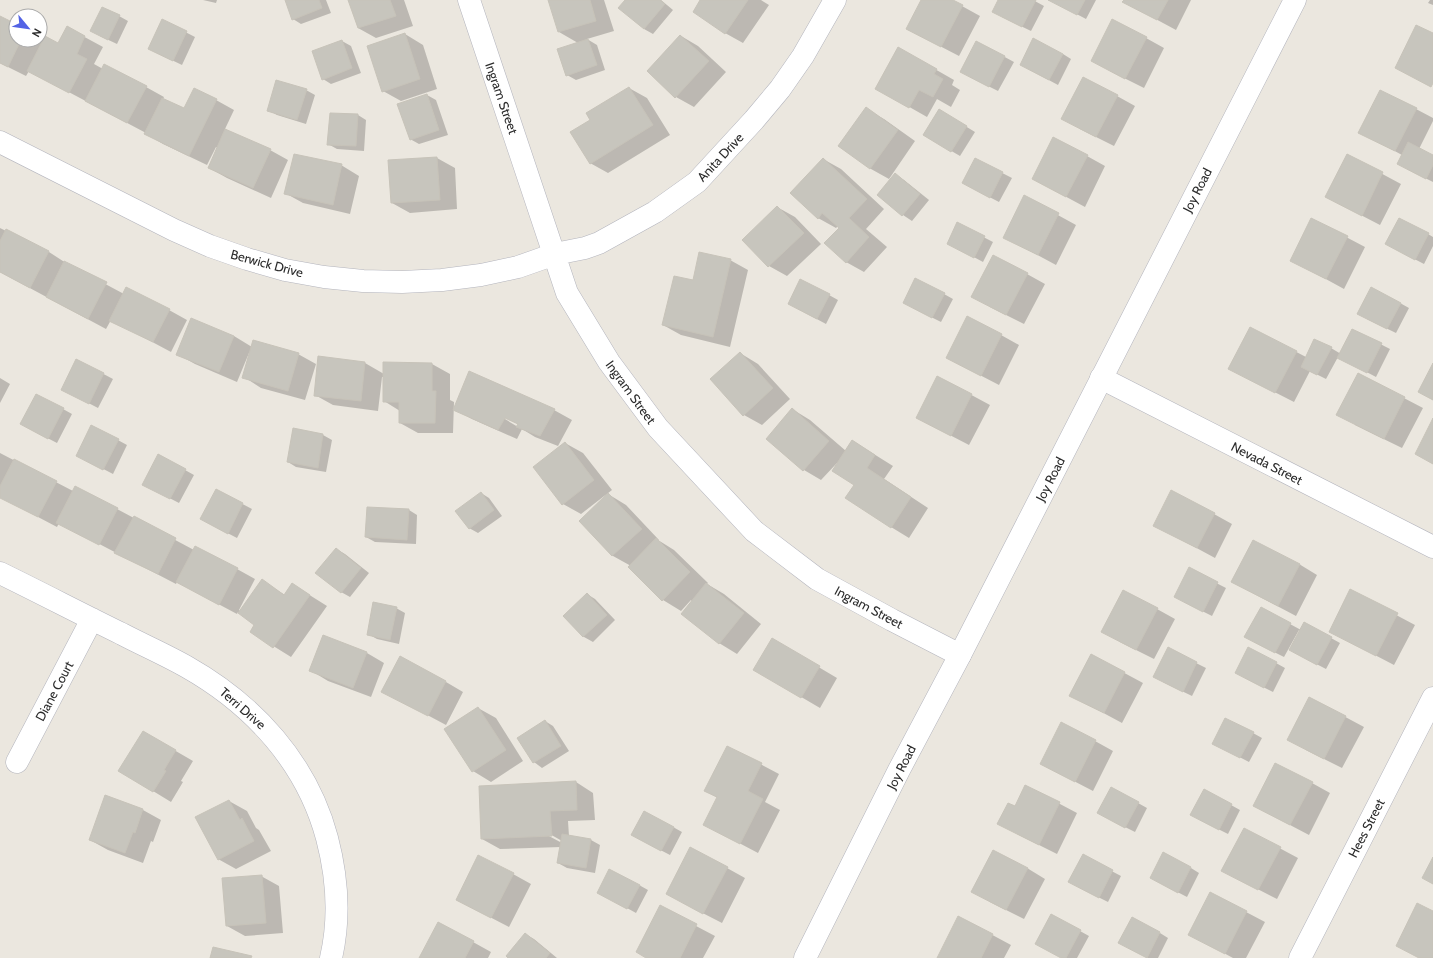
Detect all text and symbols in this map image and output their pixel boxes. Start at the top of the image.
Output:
north arrow [8,8,48,48]
text: N [29,26,45,40]
street label: Ingram Street [482,60,522,137]
street label: Anita Drive [693,129,747,185]
street label: Joy Road [1179,165,1215,216]
street label: Berwick Drive [229,246,305,280]
street label: Ingram Street [603,357,660,428]
street label: Nevada Street [1229,438,1306,488]
street label: Joy Road [1032,454,1068,505]
street label: Ingram Street [832,582,906,632]
street label: Diane Court [32,658,77,724]
street label: Terri Drive [217,684,269,733]
street label: Joy Road [883,742,919,793]
street label: Hees Street [1344,795,1388,860]

